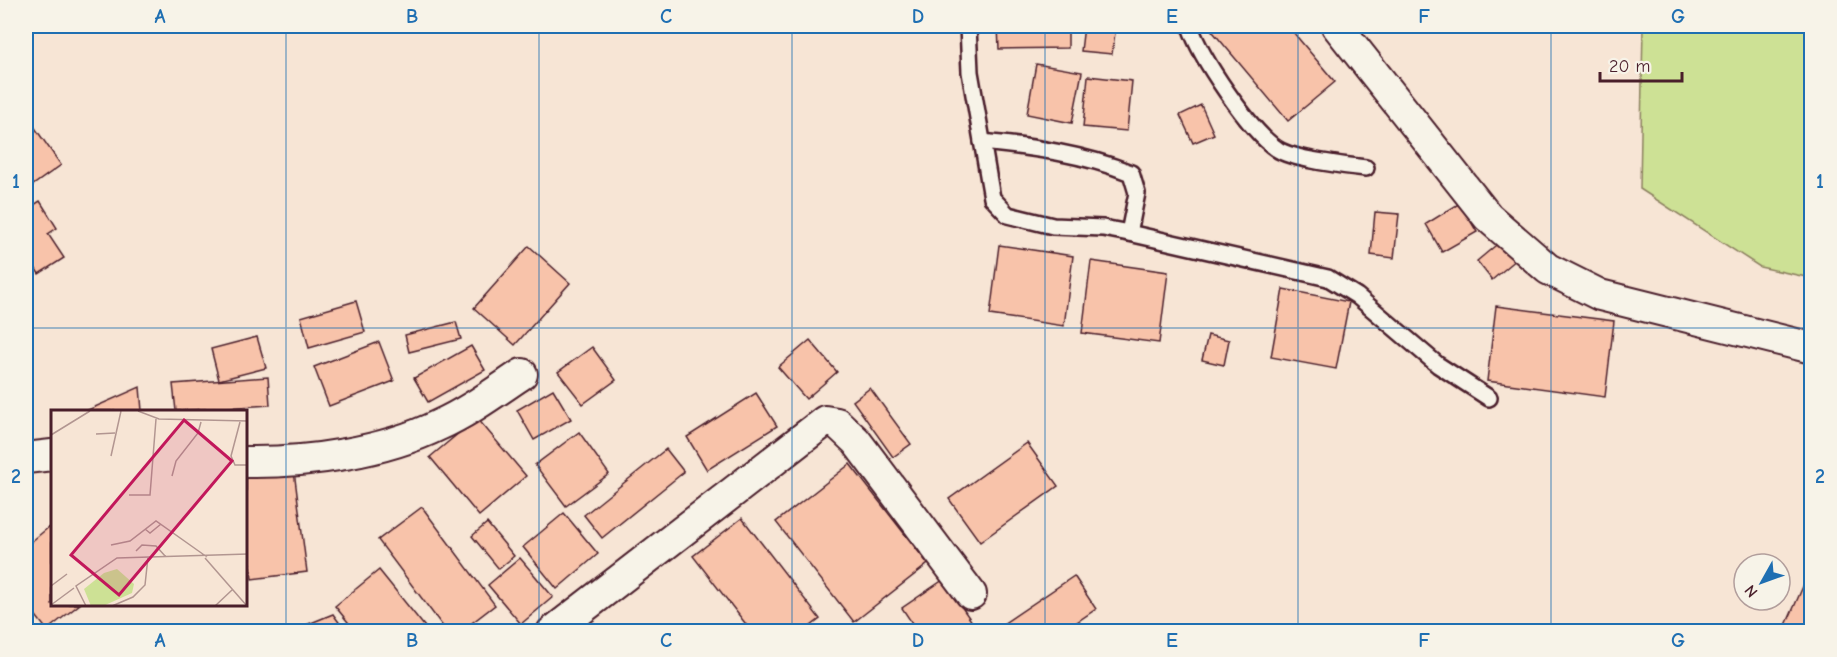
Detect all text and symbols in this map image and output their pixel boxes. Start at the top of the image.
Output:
text: A [154,5,166,28]
text: B [406,5,418,28]
text: C [660,5,672,28]
text: D [912,5,924,28]
text: E [1166,5,1178,28]
text: F [1418,5,1430,28]
text: G [1671,5,1685,28]
scale bar [1600,45,1682,83]
text: 20 m [1609,56,1650,77]
text: 1 [12,170,20,193]
text: 1 [1816,170,1824,193]
inset map [51,410,248,606]
text: 2 [11,465,21,488]
text: 2 [1815,465,1825,488]
north arrow [1732,552,1792,612]
text: N [1741,581,1762,601]
text: A [154,629,166,652]
text: B [406,629,418,652]
text: C [660,629,672,652]
text: D [912,629,924,652]
text: E [1166,629,1178,652]
text: F [1418,629,1430,652]
text: G [1671,629,1685,652]

